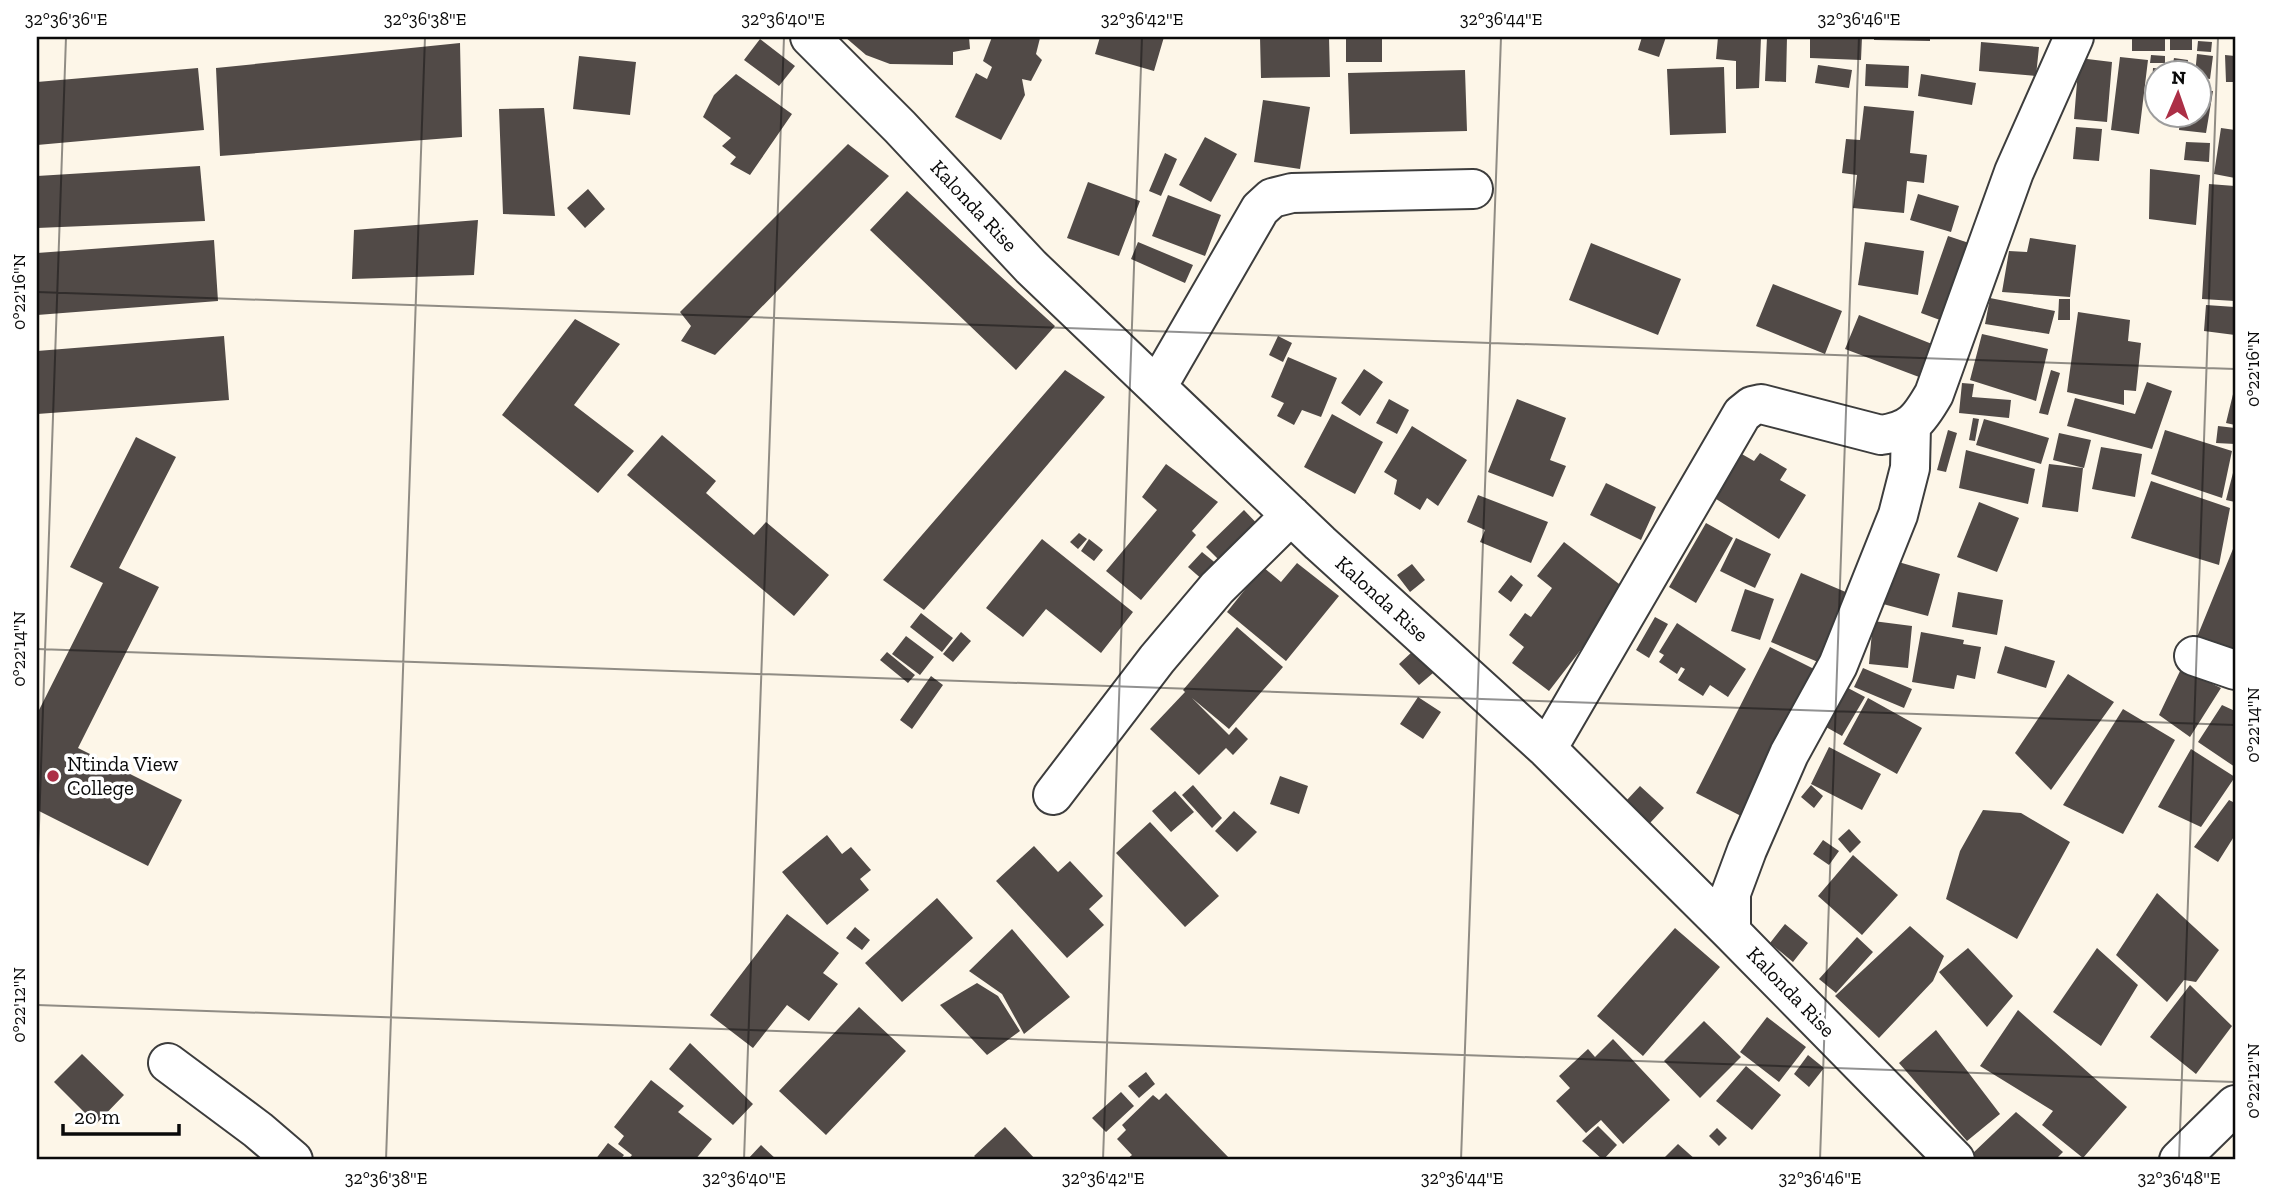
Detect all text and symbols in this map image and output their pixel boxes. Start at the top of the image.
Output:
text: 32°36'36"E [25,8,107,30]
text: 32°36'38"E [384,8,466,30]
text: 32°36'40"E [741,8,825,30]
text: 32°36'42"E [1101,8,1183,30]
text: 32°36'44"E [1460,8,1542,30]
text: 32°36'46"E [1818,8,1900,30]
north arrow [2142,60,2212,130]
text: N [2171,66,2186,89]
street label: Kalonda Rise [926,155,1023,257]
text: 0°22'16"N [8,254,30,330]
text: 0°22'16"N [2242,331,2264,407]
street label: Kalonda Rise [1331,550,1434,647]
text: 0°22'14"N [8,611,30,687]
text: 0°22'14"N [2242,687,2264,763]
place label: Ntinda View College [67,751,178,800]
marker: Ntinda View College [45,768,61,784]
street label: Kalonda Rise [1742,941,1841,1042]
text: 0°22'12"N [8,967,30,1043]
text: 0°22'12"N [2242,1043,2264,1119]
scale bar [63,1092,178,1136]
text: 20 m [74,1104,120,1129]
text: 32°36'38"E [345,1167,427,1189]
text: 32°36'40"E [702,1167,786,1189]
text: 32°36'42"E [1062,1167,1144,1189]
text: 32°36'44"E [1421,1167,1503,1189]
text: 32°36'46"E [1779,1167,1861,1189]
text: 32°36'48"E [2138,1167,2220,1189]

